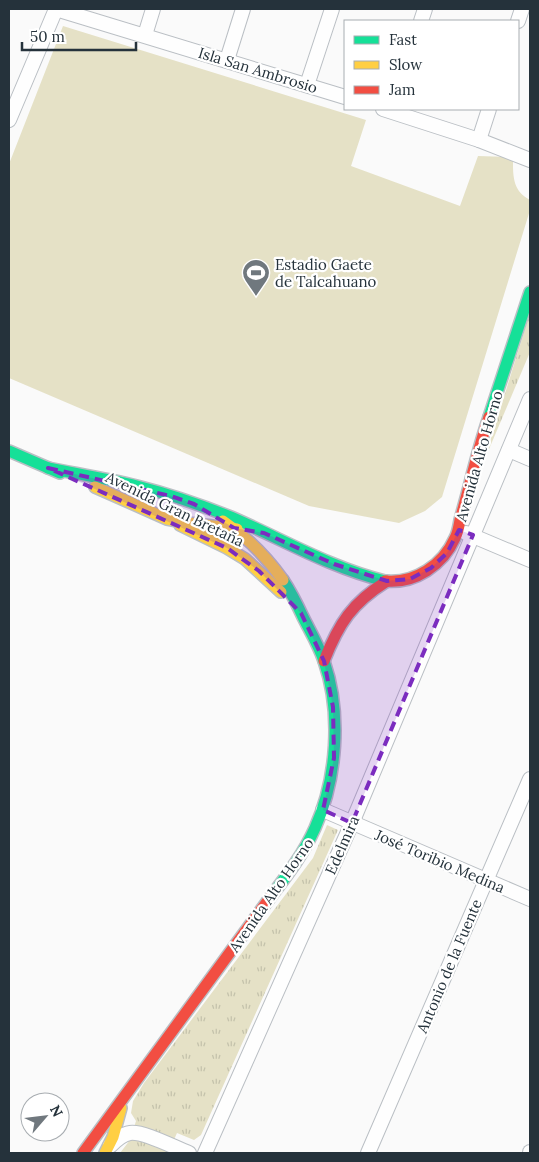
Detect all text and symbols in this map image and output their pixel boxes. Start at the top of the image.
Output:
scale bar [22,20,136,52]
legend [344,20,519,110]
text: 50 m [30,27,65,46]
text: Fast [389,30,417,49]
street label: Isla San Ambrosio [196,43,320,97]
text: Slow [389,55,422,74]
text: Jam [388,80,416,99]
place label: Estadio Gaete de Talcahuano [275,255,377,291]
sports icon: Estadio Gaete de Talcahuano [241,258,271,297]
street label: Avenida Alto Horno [451,388,507,525]
street label: Avenida Gran Bretaña [102,467,247,551]
street label: Edelmira [321,812,363,877]
street label: José Toribio Medina [371,825,508,897]
street label: Avenida Alto Horno [224,834,318,957]
street label: Antonio de la Fuente [412,896,486,1037]
north arrow [20,1092,70,1142]
text: N [46,1102,67,1120]

